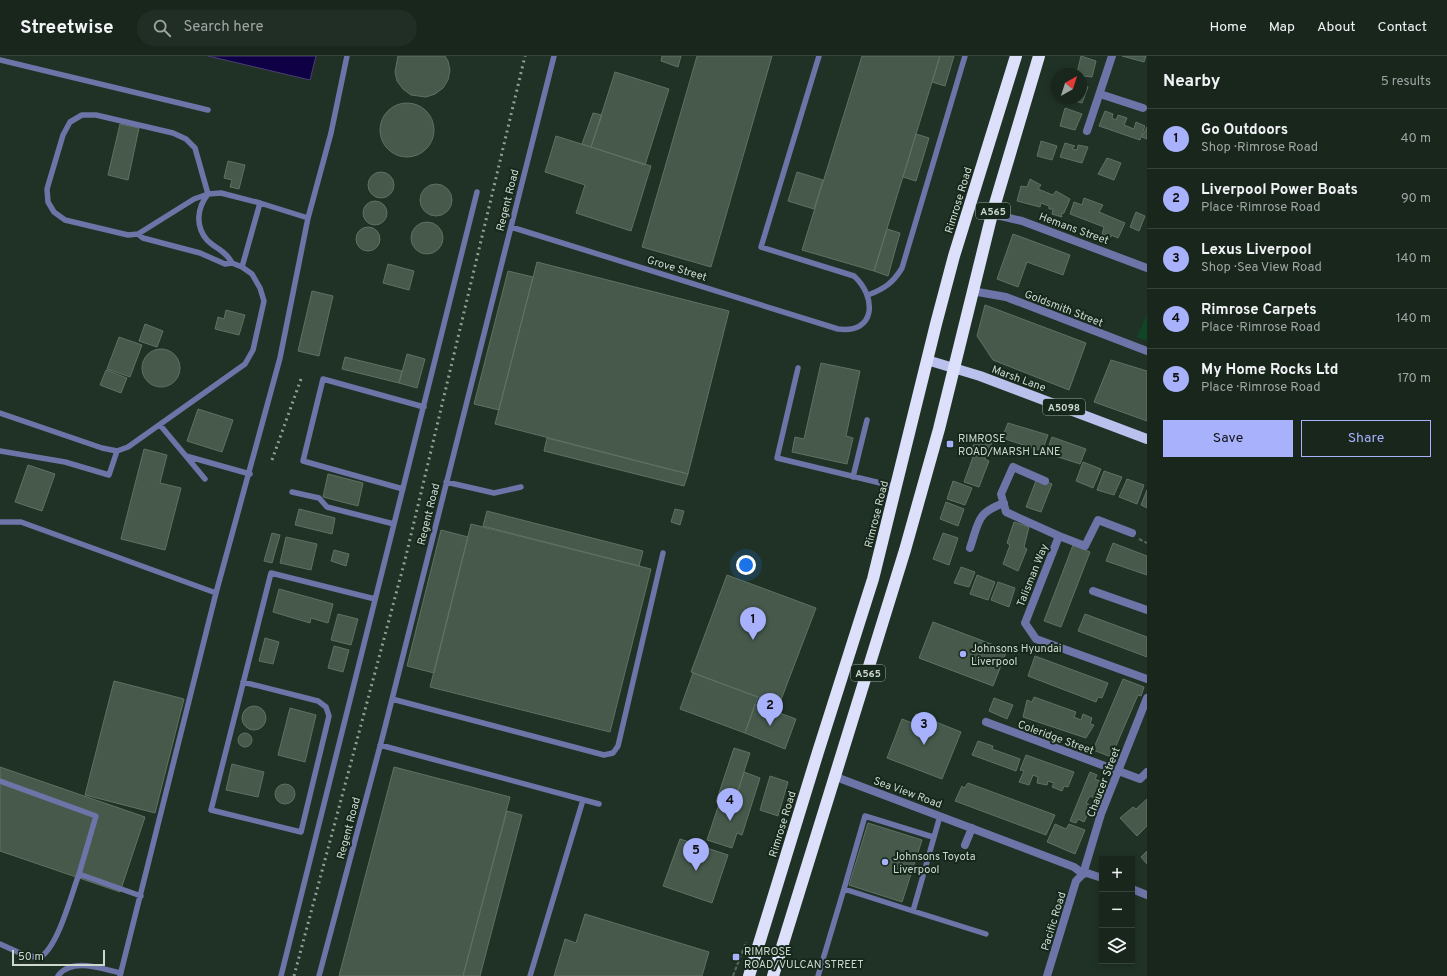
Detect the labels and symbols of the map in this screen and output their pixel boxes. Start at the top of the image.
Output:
north arrow [1051,68,1087,104]
street label: Rimrose Road [942,165,976,235]
street label: Regent Road [493,168,522,233]
road number: A565 [976,203,1010,219]
street label: Hemans Street [1037,210,1110,248]
street label: Grove Street [645,253,708,285]
street label: Goldsmith Street [1022,288,1105,330]
street label: Marsh Lane [990,363,1048,395]
road number: A5098 [1043,399,1085,415]
place label: RIMROSE ROAD/MARSH LANE [958,432,1061,459]
marker: RIMROSE ROAD/MARSH LANE [945,439,955,449]
street label: Rimrose Road [862,479,892,549]
street label: Regent Road [414,482,443,547]
street label: Talisman Way [1014,542,1052,609]
your location [736,555,756,575]
pin: 1 [740,607,766,640]
place label: Johnsons Hyundai Liverpool [971,642,1062,669]
marker: Johnsons Hyundai Liverpool [958,649,968,659]
road number: A565 [851,665,885,681]
pin: 2 [757,693,783,726]
pin: 3 [911,712,937,745]
street label: Coleridge Street [1016,718,1096,758]
street label: Chaucer Street [1084,745,1124,819]
street label: Sea View Road [871,774,944,812]
pin: 4 [717,788,743,821]
street label: Rimrose Road [766,789,800,859]
street label: Regent Road [334,796,364,861]
pin: 5 [683,838,709,871]
place label: Johnsons Toyota Liverpool [893,850,976,877]
marker: Johnsons Toyota Liverpool [880,857,890,867]
street label: Pacific Road [1038,890,1070,952]
place label: RIMROSE ROAD/VULCAN STREET [744,945,864,972]
scale bar [12,948,105,967]
marker: RIMROSE ROAD/VULCAN STREET [731,952,741,962]

